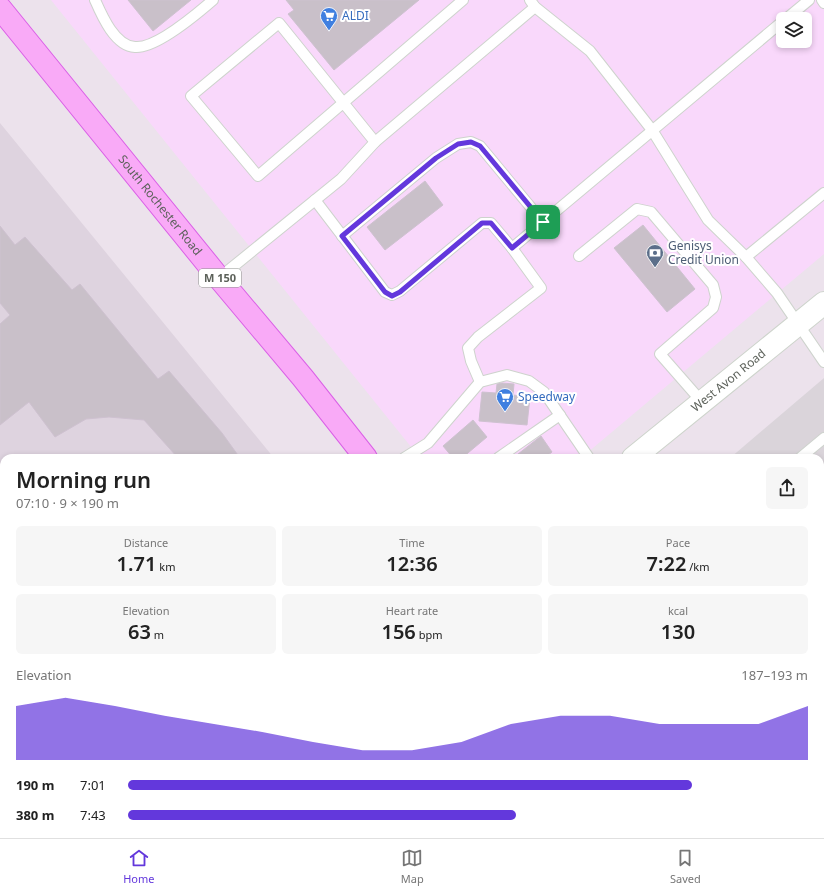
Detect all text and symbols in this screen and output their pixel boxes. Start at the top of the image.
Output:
supermarket icon: ALDI [319,6,339,31]
place label: ALDI [342,7,369,24]
map controls [776,12,812,48]
button: layers [776,12,812,48]
street label: South Rochester Road [115,151,206,259]
pin [526,205,560,239]
icon: arrive [532,211,554,233]
place label: Genisys Credit Union [668,237,739,268]
bank icon: Genisys Credit Union [645,243,665,268]
road number: M 150 [199,269,241,287]
street label: West Avon Road [687,345,769,415]
supermarket icon: Speedway [495,387,515,412]
place label: Speedway [518,388,576,405]
text: Morning run [16,464,151,494]
button: share [766,467,808,509]
text: 07:10 · 9 × 190 m [16,494,119,512]
text: Distance [124,535,168,550]
text: Time [399,535,425,550]
text: Pace [666,535,690,550]
text: 1.71 [117,550,156,577]
text: 12:36 [386,550,438,577]
text: 7:22 [647,550,686,577]
text: km [156,559,175,574]
text: /km [686,559,709,574]
text: Elevation [123,603,169,618]
text: Heart rate [386,603,438,618]
text: kcal [668,603,688,618]
text: 63 [128,618,151,645]
text: 156 [381,618,416,645]
text: 130 [661,618,695,645]
text: m [151,627,164,642]
text: bpm [416,627,443,642]
text: Elevation [16,666,72,684]
text: 187–193 m [741,666,808,684]
text: 190 m [16,776,54,794]
text: 7:01 [80,776,106,794]
text: 380 m [16,806,54,824]
text: 7:43 [80,806,106,824]
tab: Home [123,847,154,886]
tab: Map [401,847,424,886]
tab: Saved [670,847,701,886]

